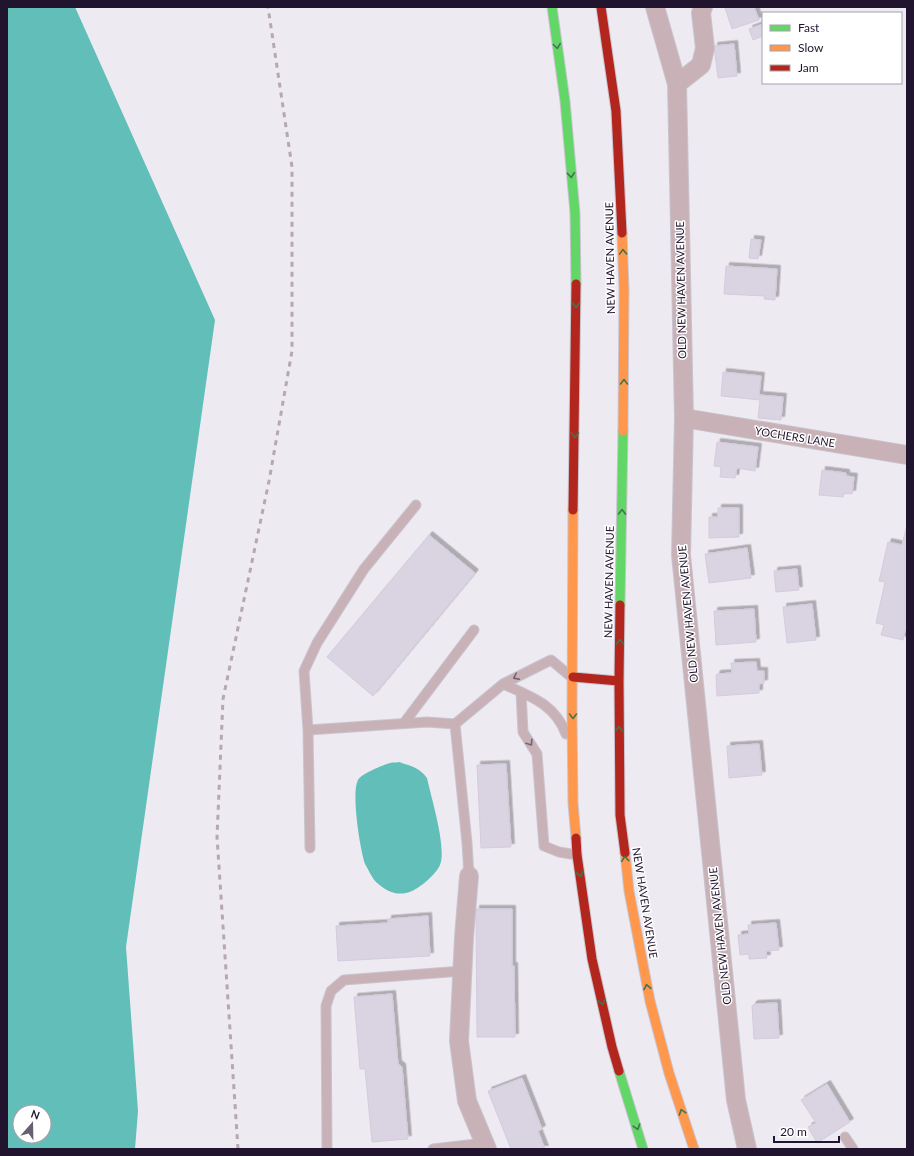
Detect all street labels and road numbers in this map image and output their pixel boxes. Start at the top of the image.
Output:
street label: NEW HAVEN AVENUE [602,202,617,314]
street label: OLD NEW HAVEN AVENUE [673,221,688,359]
street label: YOCHERS LANE [754,424,836,449]
street label: NEW HAVEN AVENUE [601,526,616,638]
street label: OLD NEW HAVEN AVENUE [675,545,700,683]
street label: NEW HAVEN AVENUE [630,846,661,959]
street label: OLD NEW HAVEN AVENUE [706,867,733,1005]

